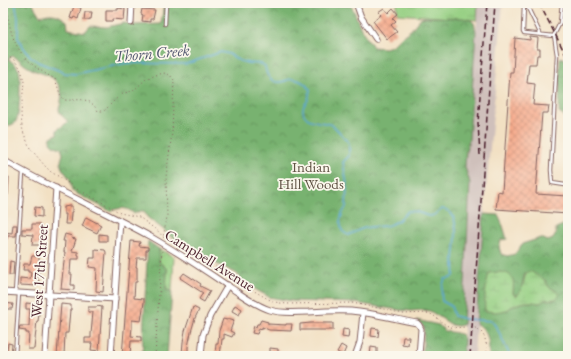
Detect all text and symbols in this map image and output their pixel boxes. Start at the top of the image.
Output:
water label: Thorn Creek [113,39,191,67]
park label: Indian Hill Woods [278,157,344,193]
street label: West 17th Street [26,223,52,318]
street label: Campbell Avenue [161,225,259,295]

